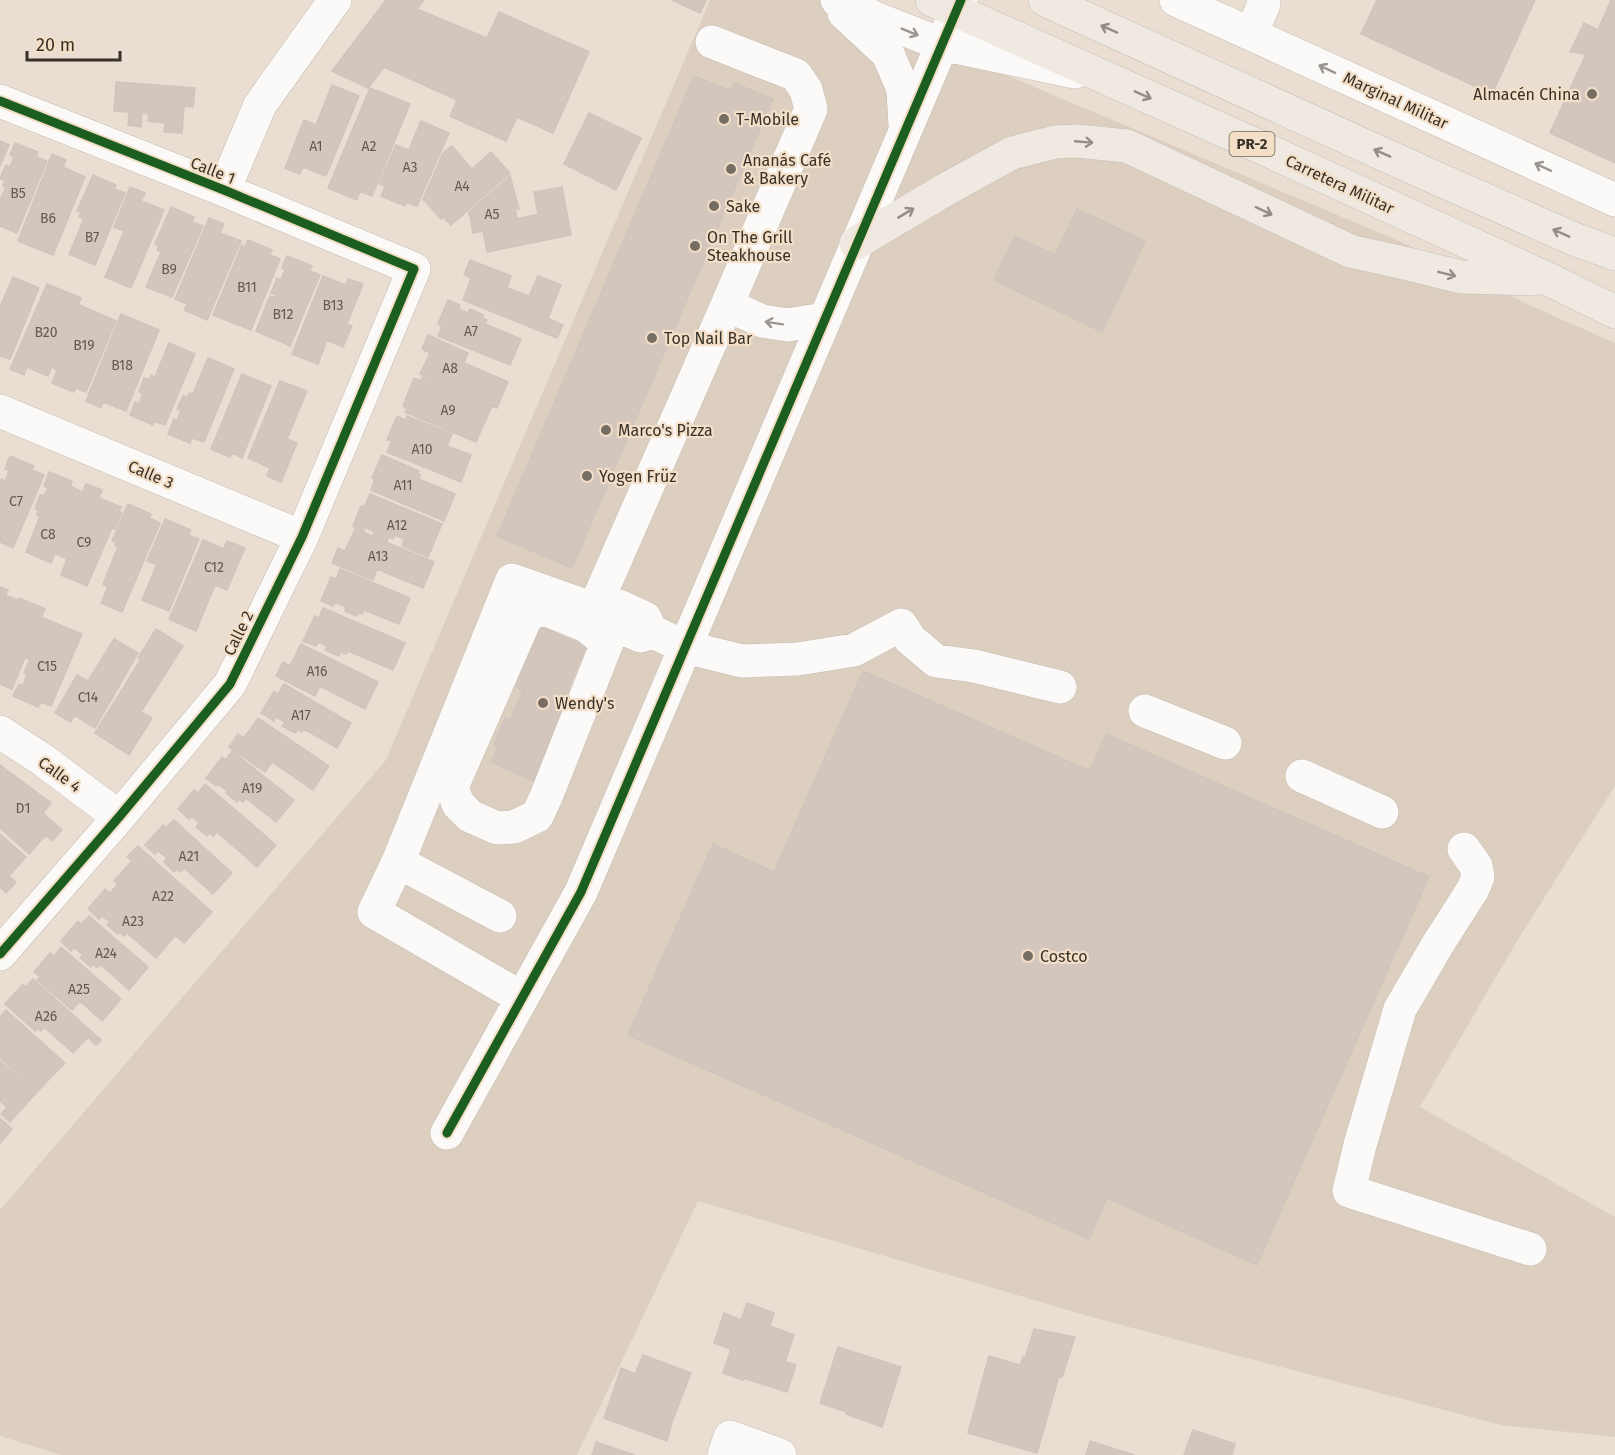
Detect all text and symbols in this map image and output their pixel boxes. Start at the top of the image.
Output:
one-way arrow [1101,23,1119,35]
scale bar [27,24,120,62]
one-way arrow [900,27,918,38]
text: 20 m [36,34,75,56]
one-way arrow [1318,63,1337,74]
street label: Marginal Militar [1340,68,1452,133]
place label: Almacén China [1473,85,1580,104]
marker: Almacén China [1585,87,1599,101]
one-way arrow [1134,90,1152,101]
place label: T-Mobile [736,110,799,129]
marker: T-Mobile [717,112,731,126]
road number: PR-2 [1230,132,1274,156]
one-way arrow [1073,137,1093,148]
house number: A1 [309,138,323,155]
house number: A2 [361,138,377,155]
one-way arrow [1374,147,1392,159]
place label: Ananás Café & Bakery [743,151,831,188]
street label: Carretera Militar [1282,151,1398,218]
street label: Calle 1 [188,153,238,188]
house number: A3 [402,159,418,176]
one-way arrow [1534,161,1552,173]
marker: Ananás Café & Bakery [724,162,738,176]
house number: A4 [454,178,470,195]
house number: B5 [10,185,26,202]
place label: Sake [726,197,760,216]
marker: Sake [707,199,721,213]
one-way arrow [1255,205,1273,217]
house number: A5 [484,206,500,223]
one-way arrow [897,207,914,219]
house number: B6 [40,210,56,227]
one-way arrow [1552,226,1570,238]
place label: On The Grill Steakhouse [707,228,793,265]
house number: B7 [85,229,99,246]
marker: On The Grill Steakhouse [688,239,702,253]
house number: B9 [161,261,177,278]
one-way arrow [1438,268,1457,280]
house number: B11 [237,279,257,296]
house number: B13 [323,297,344,314]
house number: B12 [273,306,294,323]
one-way arrow [765,318,784,329]
house number: A7 [464,323,478,340]
house number: B20 [34,324,58,341]
place label: Top Nail Bar [664,329,753,348]
marker: Top Nail Bar [645,331,659,345]
house number: B19 [73,337,95,354]
house number: B18 [111,357,133,374]
house number: A8 [442,360,458,377]
house number: A9 [440,402,456,419]
place label: Marco's Pizza [618,421,713,440]
marker: Marco's Pizza [599,423,613,437]
house number: A10 [411,441,433,458]
street label: Calle 3 [125,456,176,493]
place label: Yogen Früz [599,467,676,486]
marker: Yogen Früz [580,469,594,483]
house number: A11 [393,477,413,494]
house number: C7 [9,493,23,510]
house number: A12 [387,517,407,534]
house number: C8 [40,526,56,543]
house number: C9 [77,534,91,551]
house number: A13 [368,548,388,565]
house number: C12 [204,559,224,576]
street label: Calle 2 [219,608,257,659]
house number: C15 [37,658,57,675]
house number: A16 [307,663,327,680]
house number: C14 [78,689,99,706]
place label: Wendy's [555,694,614,713]
marker: Wendy's [536,696,550,710]
house number: A17 [291,707,311,724]
street label: Calle 4 [35,753,85,797]
house number: A19 [242,780,262,797]
house number: D1 [16,800,30,817]
house number: A21 [179,848,199,865]
house number: A22 [152,888,174,905]
house number: A23 [122,913,144,930]
house number: A24 [95,945,118,962]
place label: Costco [1040,947,1088,966]
marker: Costco [1021,949,1035,963]
house number: A25 [68,981,90,998]
house number: A26 [35,1008,57,1025]

